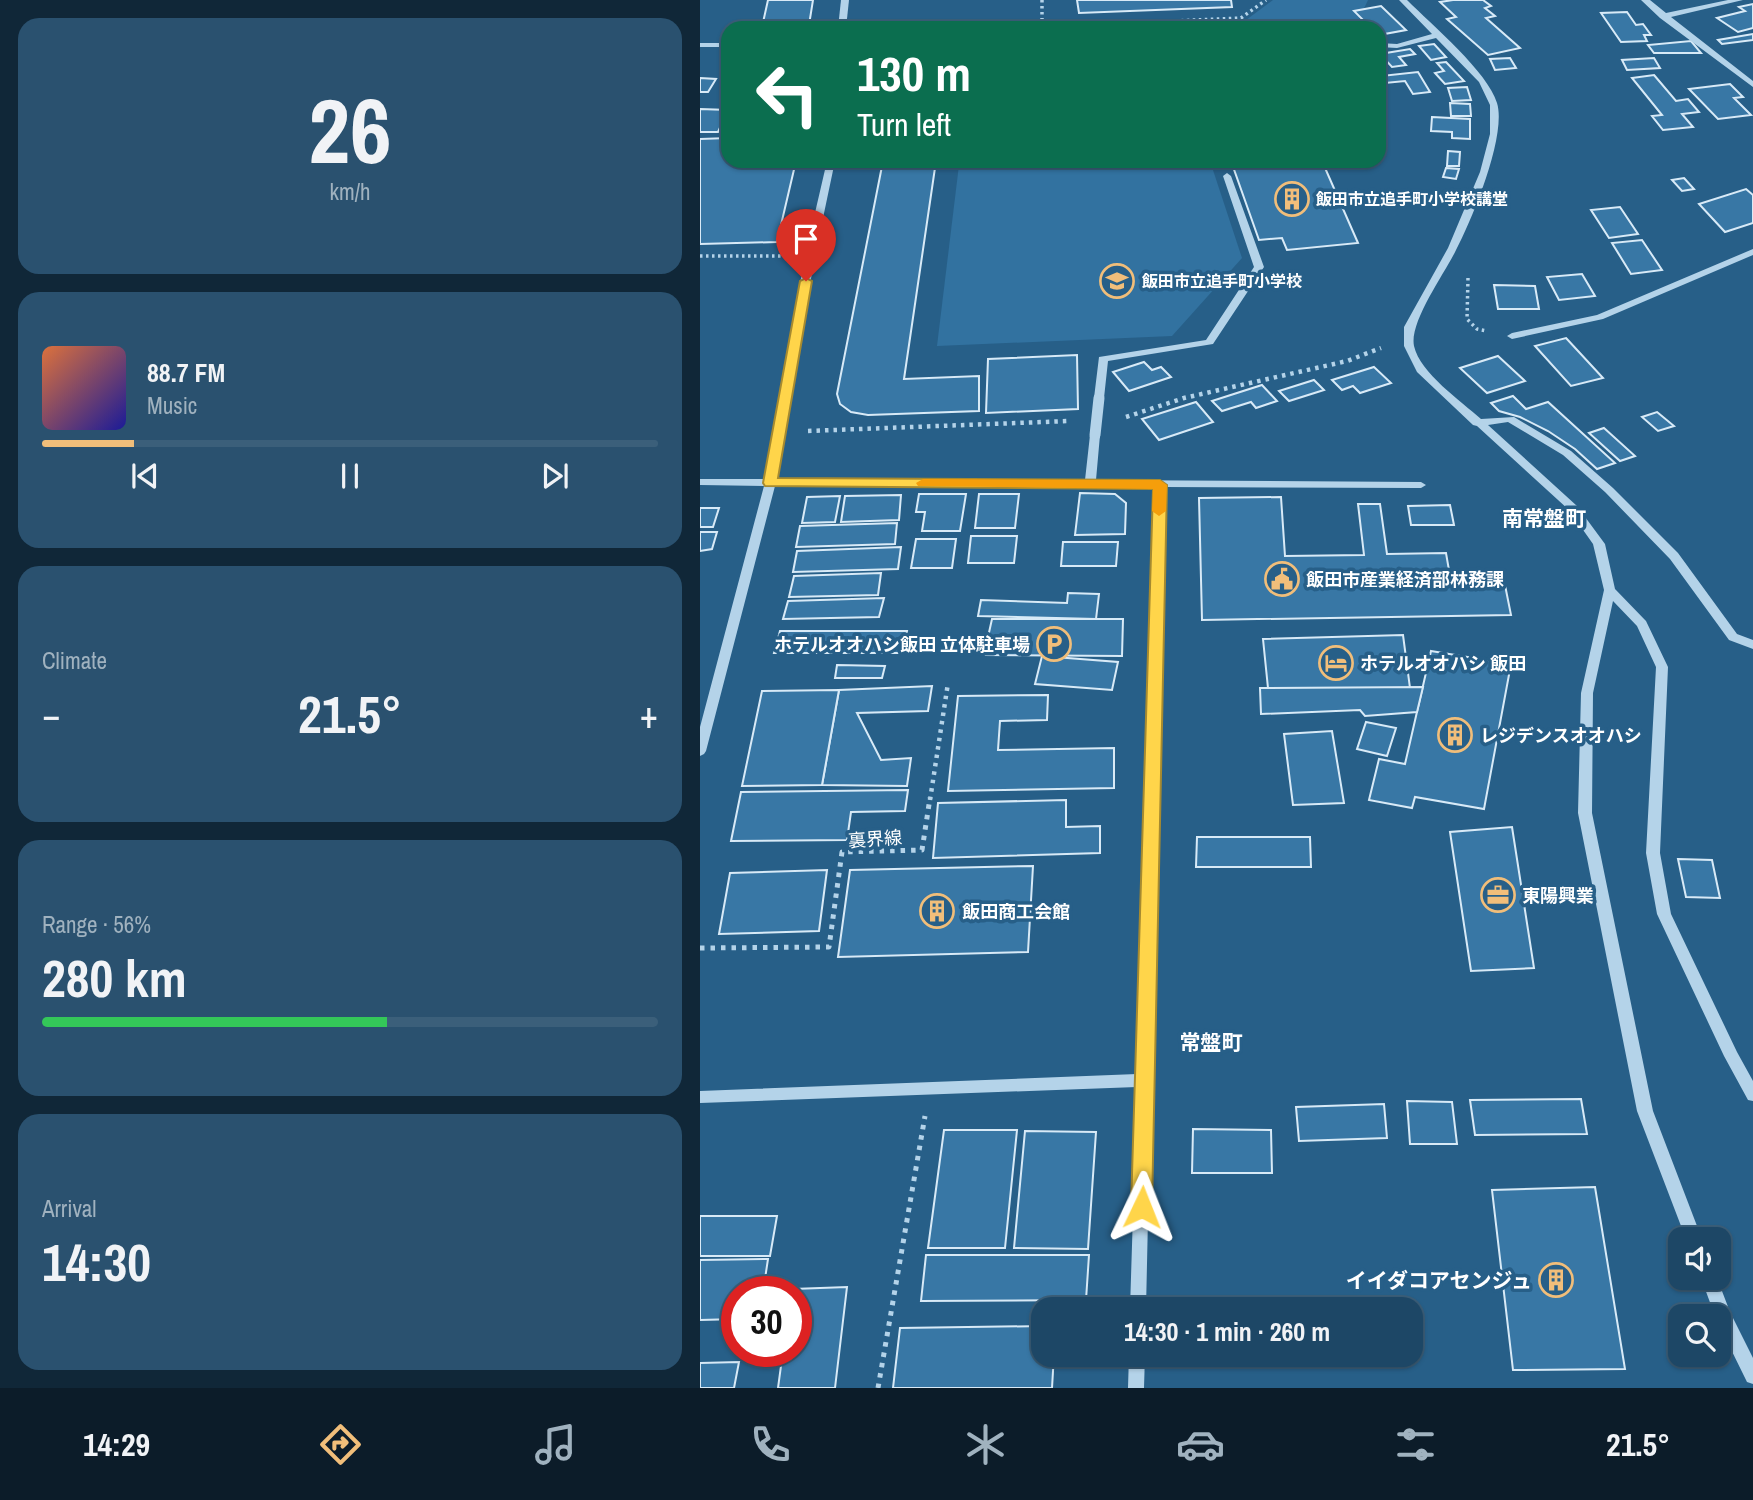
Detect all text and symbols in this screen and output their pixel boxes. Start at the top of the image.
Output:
text: 130 m [857,40,971,106]
icon: left [742,49,833,140]
text: 26 [309,69,392,191]
text: Turn left [857,103,951,146]
text: km/h [330,176,370,207]
building icon: 飯田市立追手町小学校講堂 [1273,180,1311,218]
place label: 飯田市立追手町小学校講堂 [1315,188,1508,210]
pin [776,209,836,281]
icon: arrive [787,220,825,258]
school or university icon: 飯田市立追手町小学校 [1098,262,1136,300]
place label: 飯田市立追手町小学校 [1141,270,1302,292]
text: 88.7 FM [147,355,225,390]
text: Music [147,390,197,421]
icon: previous [126,457,164,495]
icon: pause [331,457,369,495]
icon: next [536,457,574,495]
district label: 南常盤町 [1502,504,1586,533]
public building icon: 飯田市産業経済部林務課 [1263,560,1301,598]
place label: 飯田市産業経済部林務課 [1306,567,1504,592]
parking icon: ホテルオオハシ飯田 立体駐車場 [1035,625,1073,663]
place label: ホテルオオハシ飯田 立体駐車場 [774,632,1030,657]
hotel icon: ホテルオオハシ 飯田 [1317,644,1355,682]
text: Climate [42,645,107,676]
place label: ホテルオオハシ 飯田 [1360,651,1526,676]
text: 21.5° [298,679,402,749]
text: − [42,689,60,740]
text: + [640,689,658,740]
building icon: レジデンスオオハシ [1436,716,1474,754]
place label: レジデンスオオハシ [1480,723,1642,748]
street label: 裏界線 [847,825,903,853]
office icon: 東陽興業 [1479,876,1517,914]
place label: 東陽興業 [1522,883,1594,908]
building icon: 飯田商工会館 [918,892,956,930]
place label: 飯田商工会館 [962,899,1070,924]
text: Range · 56% [42,909,151,940]
text: 280 km [42,943,187,1013]
district label: 常盤町 [1180,1028,1243,1057]
position arrow [1105,1170,1179,1244]
text: Arrival [42,1193,97,1224]
text: 14:30 [42,1227,151,1297]
map controls [1668,1227,1731,1367]
button: sound [1668,1227,1731,1290]
building icon: イイダコアセンジュ [1537,1261,1575,1299]
place label: イイダコアセンジュ [1346,1266,1532,1295]
speed limit sign: 30 [721,1276,812,1367]
button: search [1668,1304,1731,1367]
text: 14:30 · 1 min · 260 m [1124,1314,1330,1349]
icon: directions [316,1420,365,1469]
icon: music [531,1420,580,1469]
icon: phone [746,1420,795,1469]
icon: climate [961,1420,1010,1469]
icon: car [1176,1420,1225,1469]
icon: filters [1391,1420,1440,1469]
text: 14:29 [83,1423,150,1466]
text: 21.5° [1606,1423,1670,1466]

